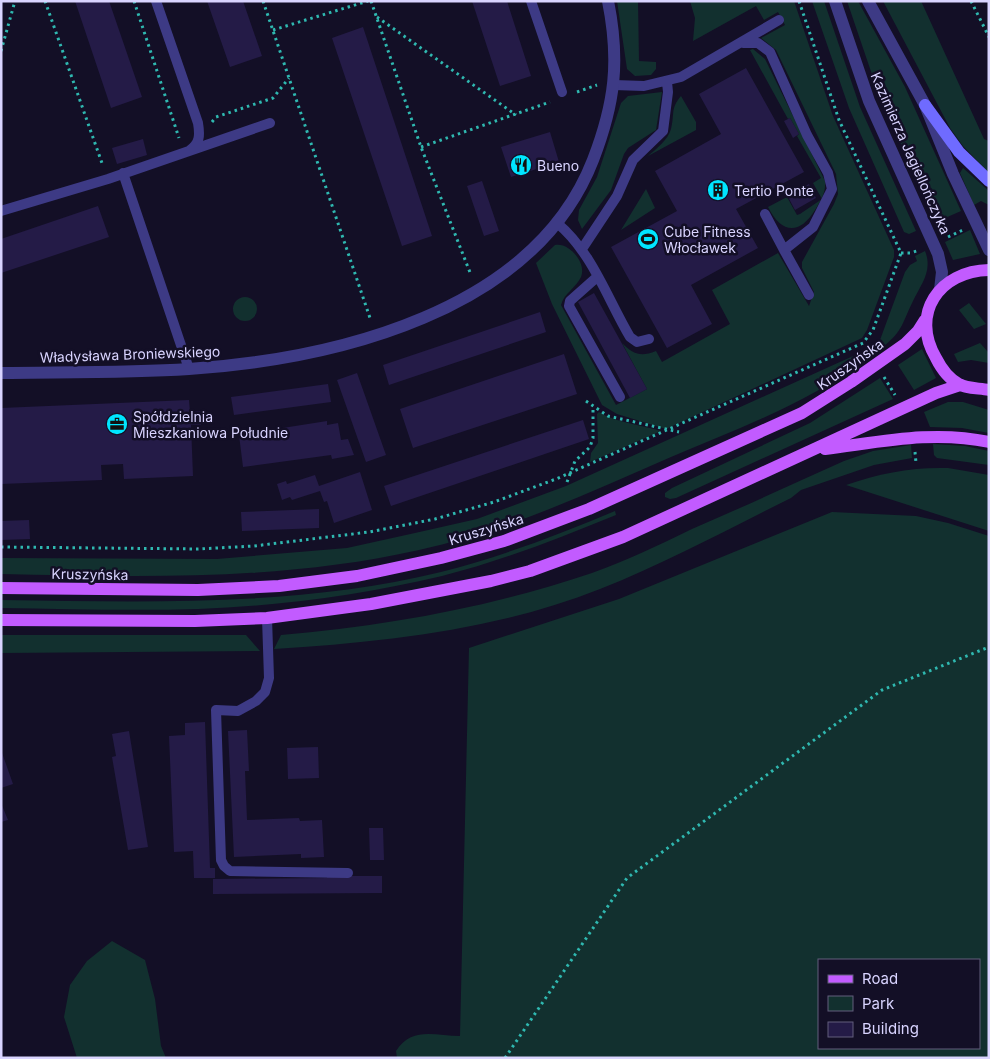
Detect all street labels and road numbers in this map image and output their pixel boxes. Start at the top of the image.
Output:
street label: Kazimierza Jagiellończyka [868,69,954,237]
street label: Kruszyńska [814,335,886,393]
street label: Władysława Broniewskiego [39,342,221,366]
street label: Kruszyńska [447,510,525,548]
street label: Kruszyńska [51,565,129,583]

